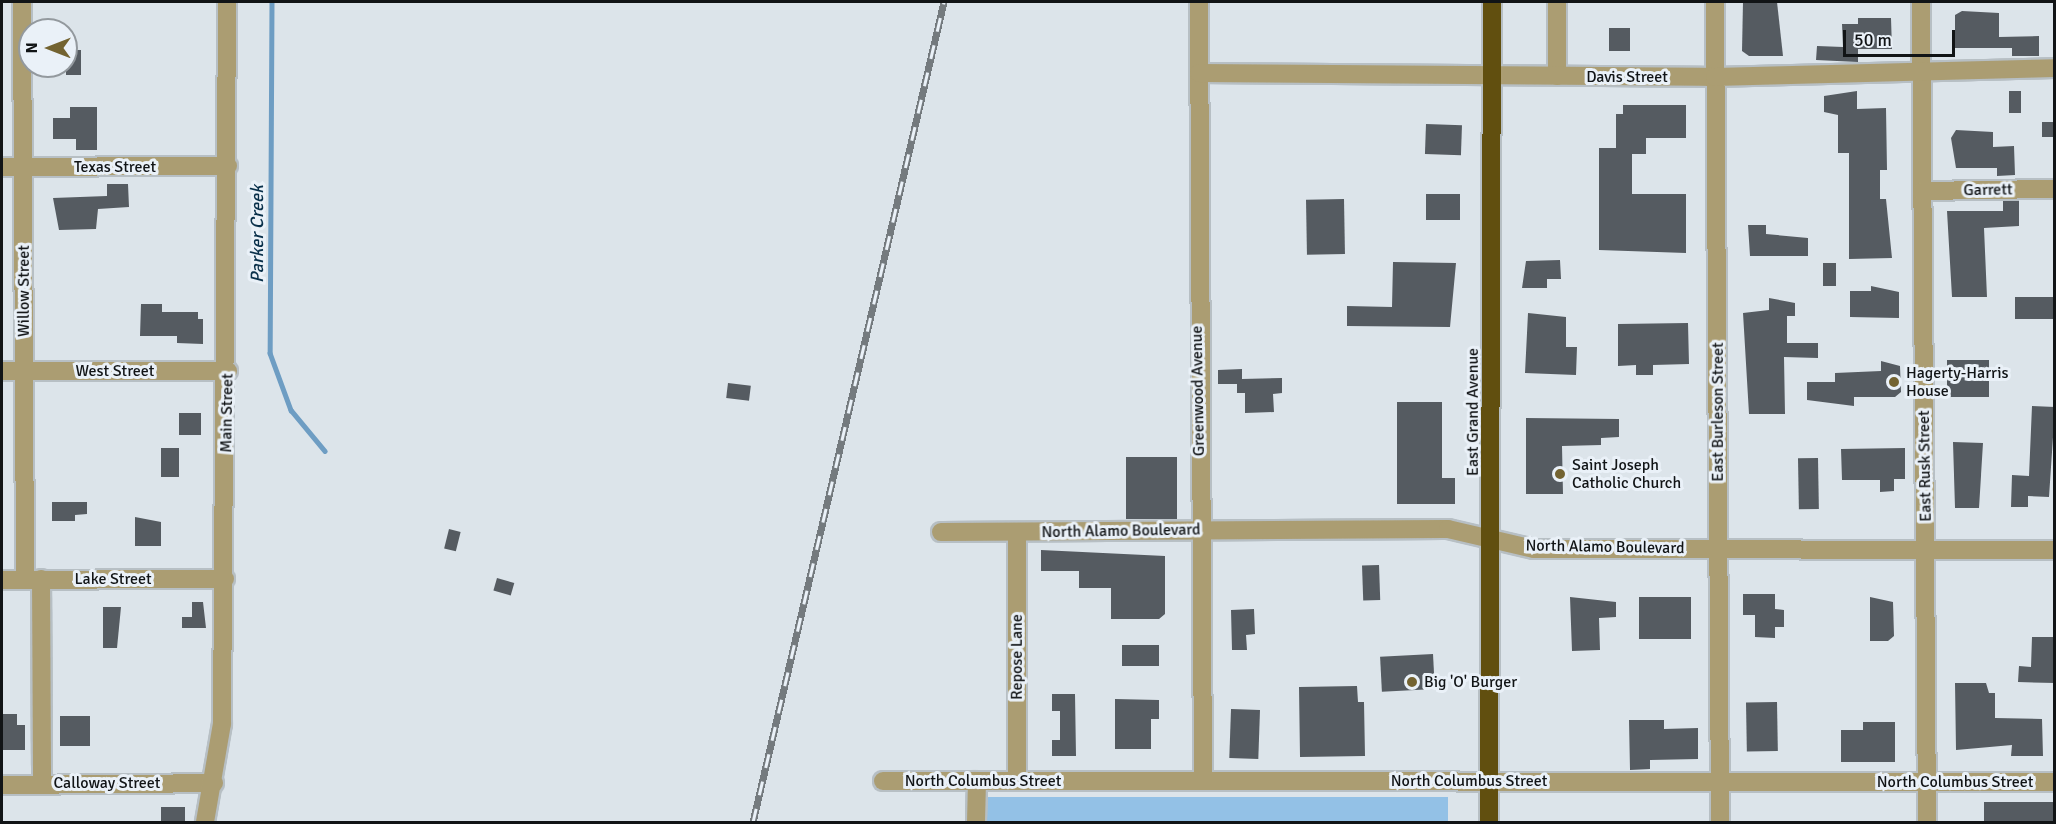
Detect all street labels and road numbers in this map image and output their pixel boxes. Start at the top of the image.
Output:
street label: Davis Street [1586,67,1668,87]
street label: Texas Street [74,157,156,177]
street label: Garrett [1963,180,2013,200]
street label: Willow Street [14,245,34,337]
street label: Greenwood Avenue [1187,326,1209,456]
street label: East Burleson Street [1708,342,1728,482]
street label: East Grand Avenue [1463,348,1483,476]
street label: West Street [76,361,154,381]
street label: Main Street [217,373,237,453]
street label: East Rusk Street [1914,410,1936,522]
street label: North Alamo Boulevard [1041,520,1201,542]
street label: North Alamo Boulevard [1525,536,1685,558]
street label: Lake Street [74,569,152,589]
street label: Repose Lane [1007,614,1027,700]
street label: North Columbus Street [905,771,1061,791]
street label: North Columbus Street [1391,771,1547,791]
street label: North Columbus Street [1877,772,2033,792]
street label: Calloway Street [54,773,160,793]

